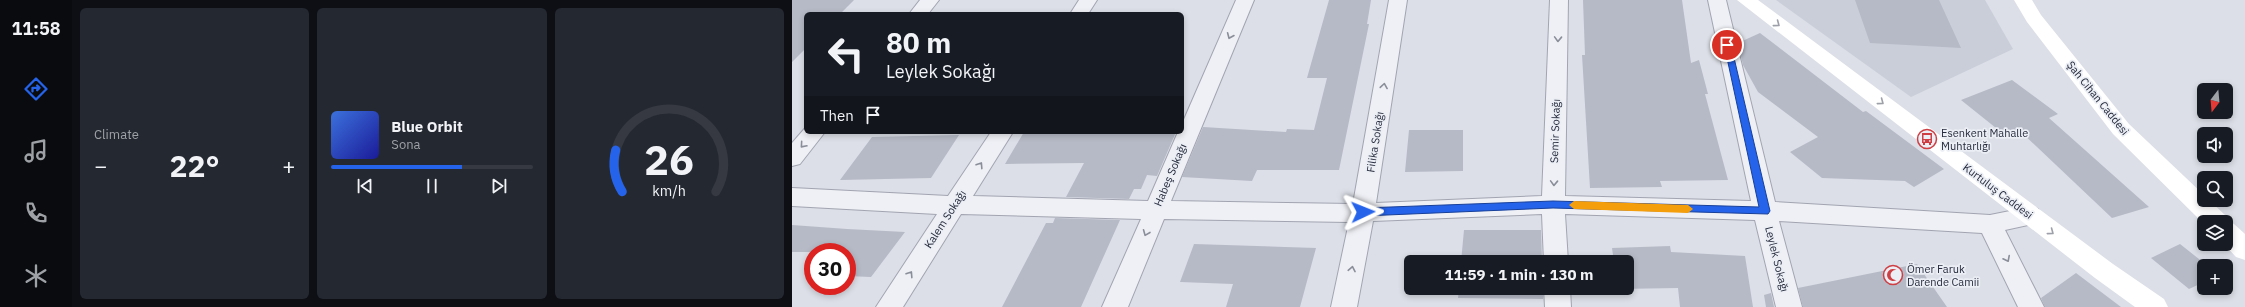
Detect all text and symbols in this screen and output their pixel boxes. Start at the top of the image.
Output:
text: 11:58 [11,17,61,40]
one-way arrow [1773,19,1780,26]
text: 80 m [886,24,951,61]
icon: left [820,28,872,80]
pin [1710,28,1744,62]
one-way arrow [1227,31,1235,39]
icon: arrive [1716,34,1738,56]
one-way arrow [1554,36,1562,42]
street label: Şah Cihan Caddesi [2064,58,2132,138]
text: Leylek Sokağı [886,60,996,83]
icon: directions [22,75,50,103]
one-way arrow [1379,83,1388,89]
north arrow [2197,83,2233,119]
map controls [2197,83,2233,295]
one-way arrow [1876,97,1883,104]
street label: Semir Sokağı [1547,99,1563,163]
icon: arrive [862,104,884,126]
text: Then [820,106,854,125]
street label: Filika Sokağı [1363,110,1387,174]
text: Blue Orbit [391,117,463,136]
text: Climate [94,126,139,143]
place label: Esenkent Mahalle Muhtarlığı [1941,126,2028,153]
button: sound [2197,127,2233,163]
bus stop icon: Esenkent Mahalle Muhtarlığı [1916,128,1938,150]
text: 26 [644,131,694,185]
text: Sona [391,136,421,153]
icon: music [22,137,50,165]
one-way arrow [801,140,808,148]
street label: Habeş Sokağı [1151,142,1189,208]
text: 22° [170,146,220,185]
text: − [94,151,107,180]
text: + [282,151,295,180]
street label: Kurtuluş Caddesi [1960,160,2036,222]
one-way arrow [975,162,983,169]
button: search [2197,171,2233,207]
icon: previous [354,175,376,197]
icon: pause [421,175,443,197]
icon: next [488,175,510,197]
text: km/h [653,180,686,199]
one-way arrow [1549,180,1558,186]
street label: Kalem Sokağı [921,187,969,251]
position arrow [1342,191,1384,233]
icon: phone [22,199,50,227]
button: layers [2197,215,2233,251]
street label: Leylek Sokağı [1762,225,1792,293]
one-way arrow [2047,227,2054,234]
one-way arrow [1142,229,1150,236]
speed limit sign: 30 [804,243,856,295]
one-way arrow [2002,255,2010,262]
button: + [2197,259,2233,295]
icon: climate [22,262,50,290]
place label: Ömer Faruk Darende Camii [1907,262,1979,289]
mosque icon: Ömer Faruk Darende Camii [1882,264,1904,286]
text: 11:59 · 1 min · 130 m [1445,265,1593,284]
one-way arrow [1347,266,1355,272]
one-way arrow [905,271,913,278]

